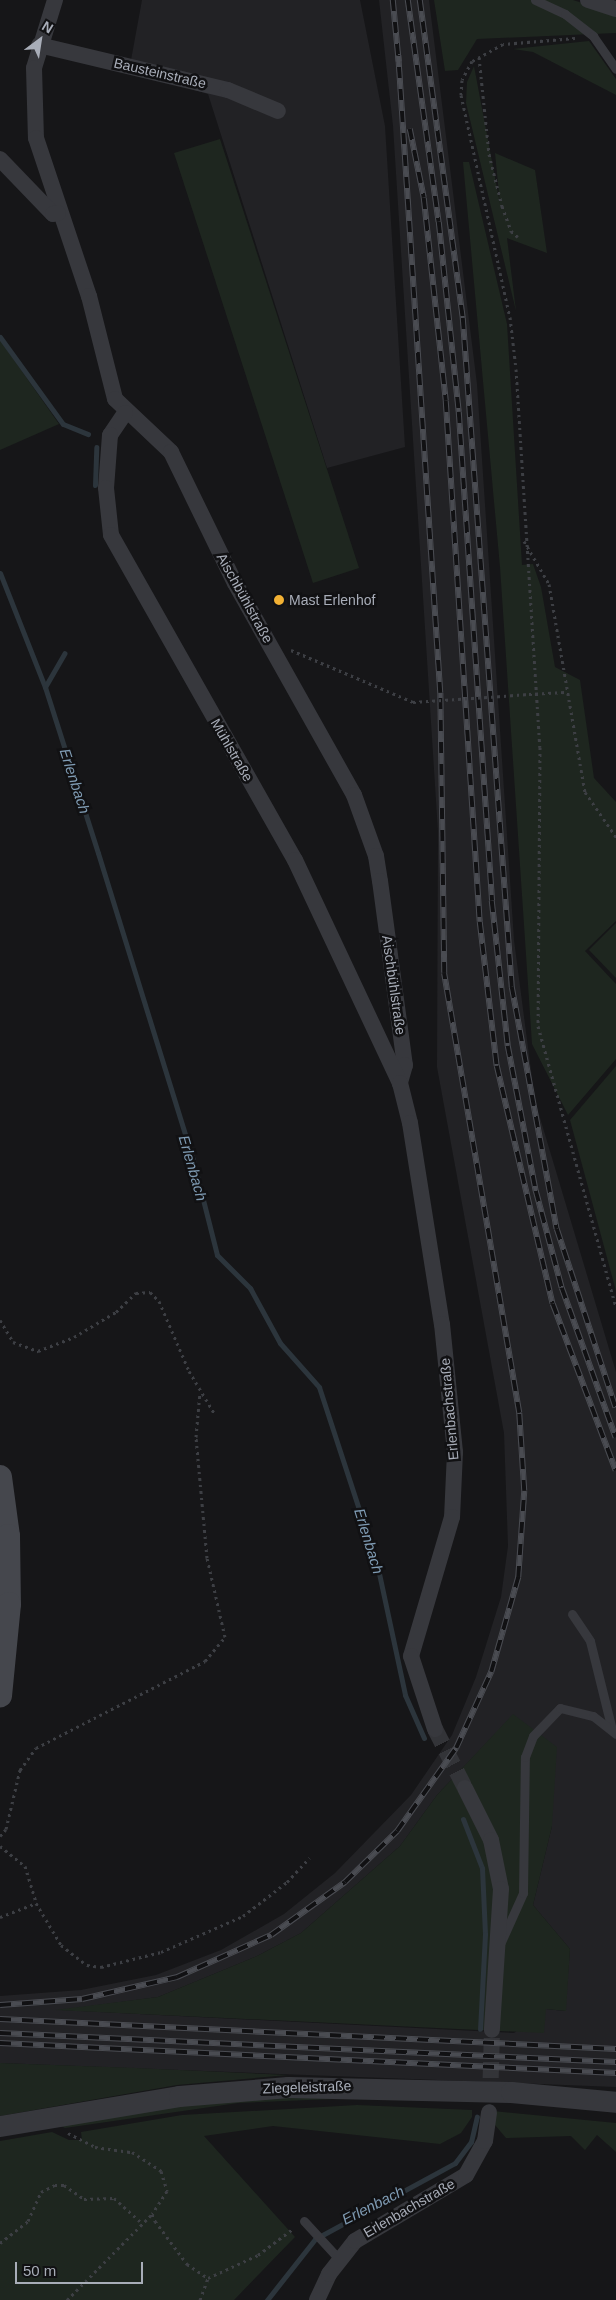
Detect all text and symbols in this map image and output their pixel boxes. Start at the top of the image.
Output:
north arrow [15,15,65,65]
text: N [39,18,56,37]
street label: Bausteinstraße [112,54,208,92]
street label: Aischbühlstraße [213,550,277,646]
place label: Mast Erlenhof [289,592,375,608]
marker: Mast Erlenhof [273,594,285,606]
street label: Mühlstraße [207,715,257,785]
water label: Erlenbach [56,746,94,816]
street label: Aischbühlstraße [379,934,409,1036]
water label: Erlenbach [175,1133,211,1203]
street label: Erlenbachstraße [436,1357,462,1461]
water label: Erlenbach [351,1506,387,1576]
street label: Ziegeleistraße [262,2077,352,2097]
street label: Erlenbachstraße [360,2175,458,2241]
water label: Erlenbach [339,2182,407,2228]
scale bar [18,2252,145,2284]
text: 50 m [23,2262,56,2279]

